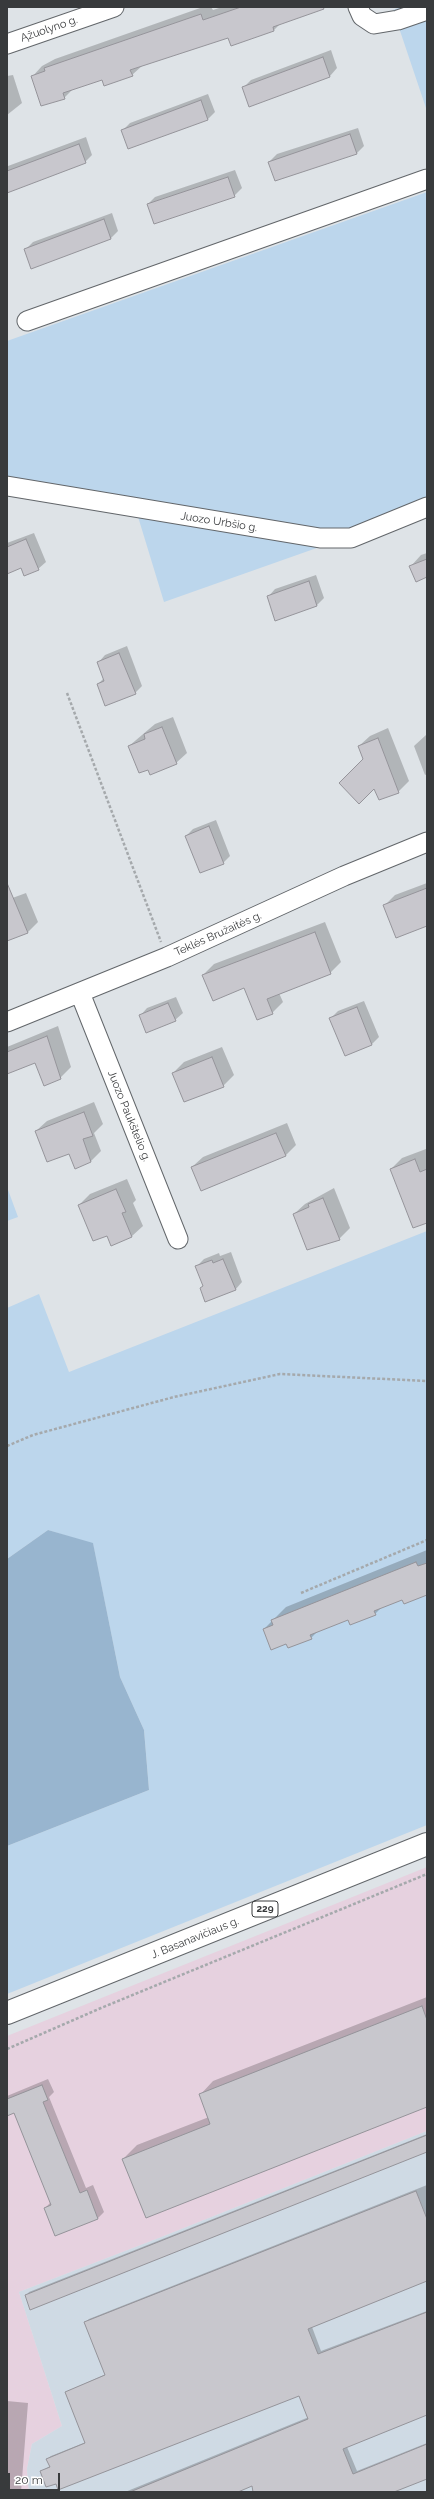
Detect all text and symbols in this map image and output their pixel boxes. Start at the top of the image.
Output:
street label: Ąžuolyno g. [19,13,79,45]
street label: Juozo Urbšio g. [180,509,258,535]
street label: Teklės Bružaitės g. [172,909,264,959]
street label: Juozo Paukštelio g. [105,1069,153,1163]
road number: 229 [252,1901,278,1917]
street label: J. Basanavičiaus g. [149,1914,241,1962]
scale bar [10,2465,62,2491]
text: 20 m [15,2473,43,2487]

